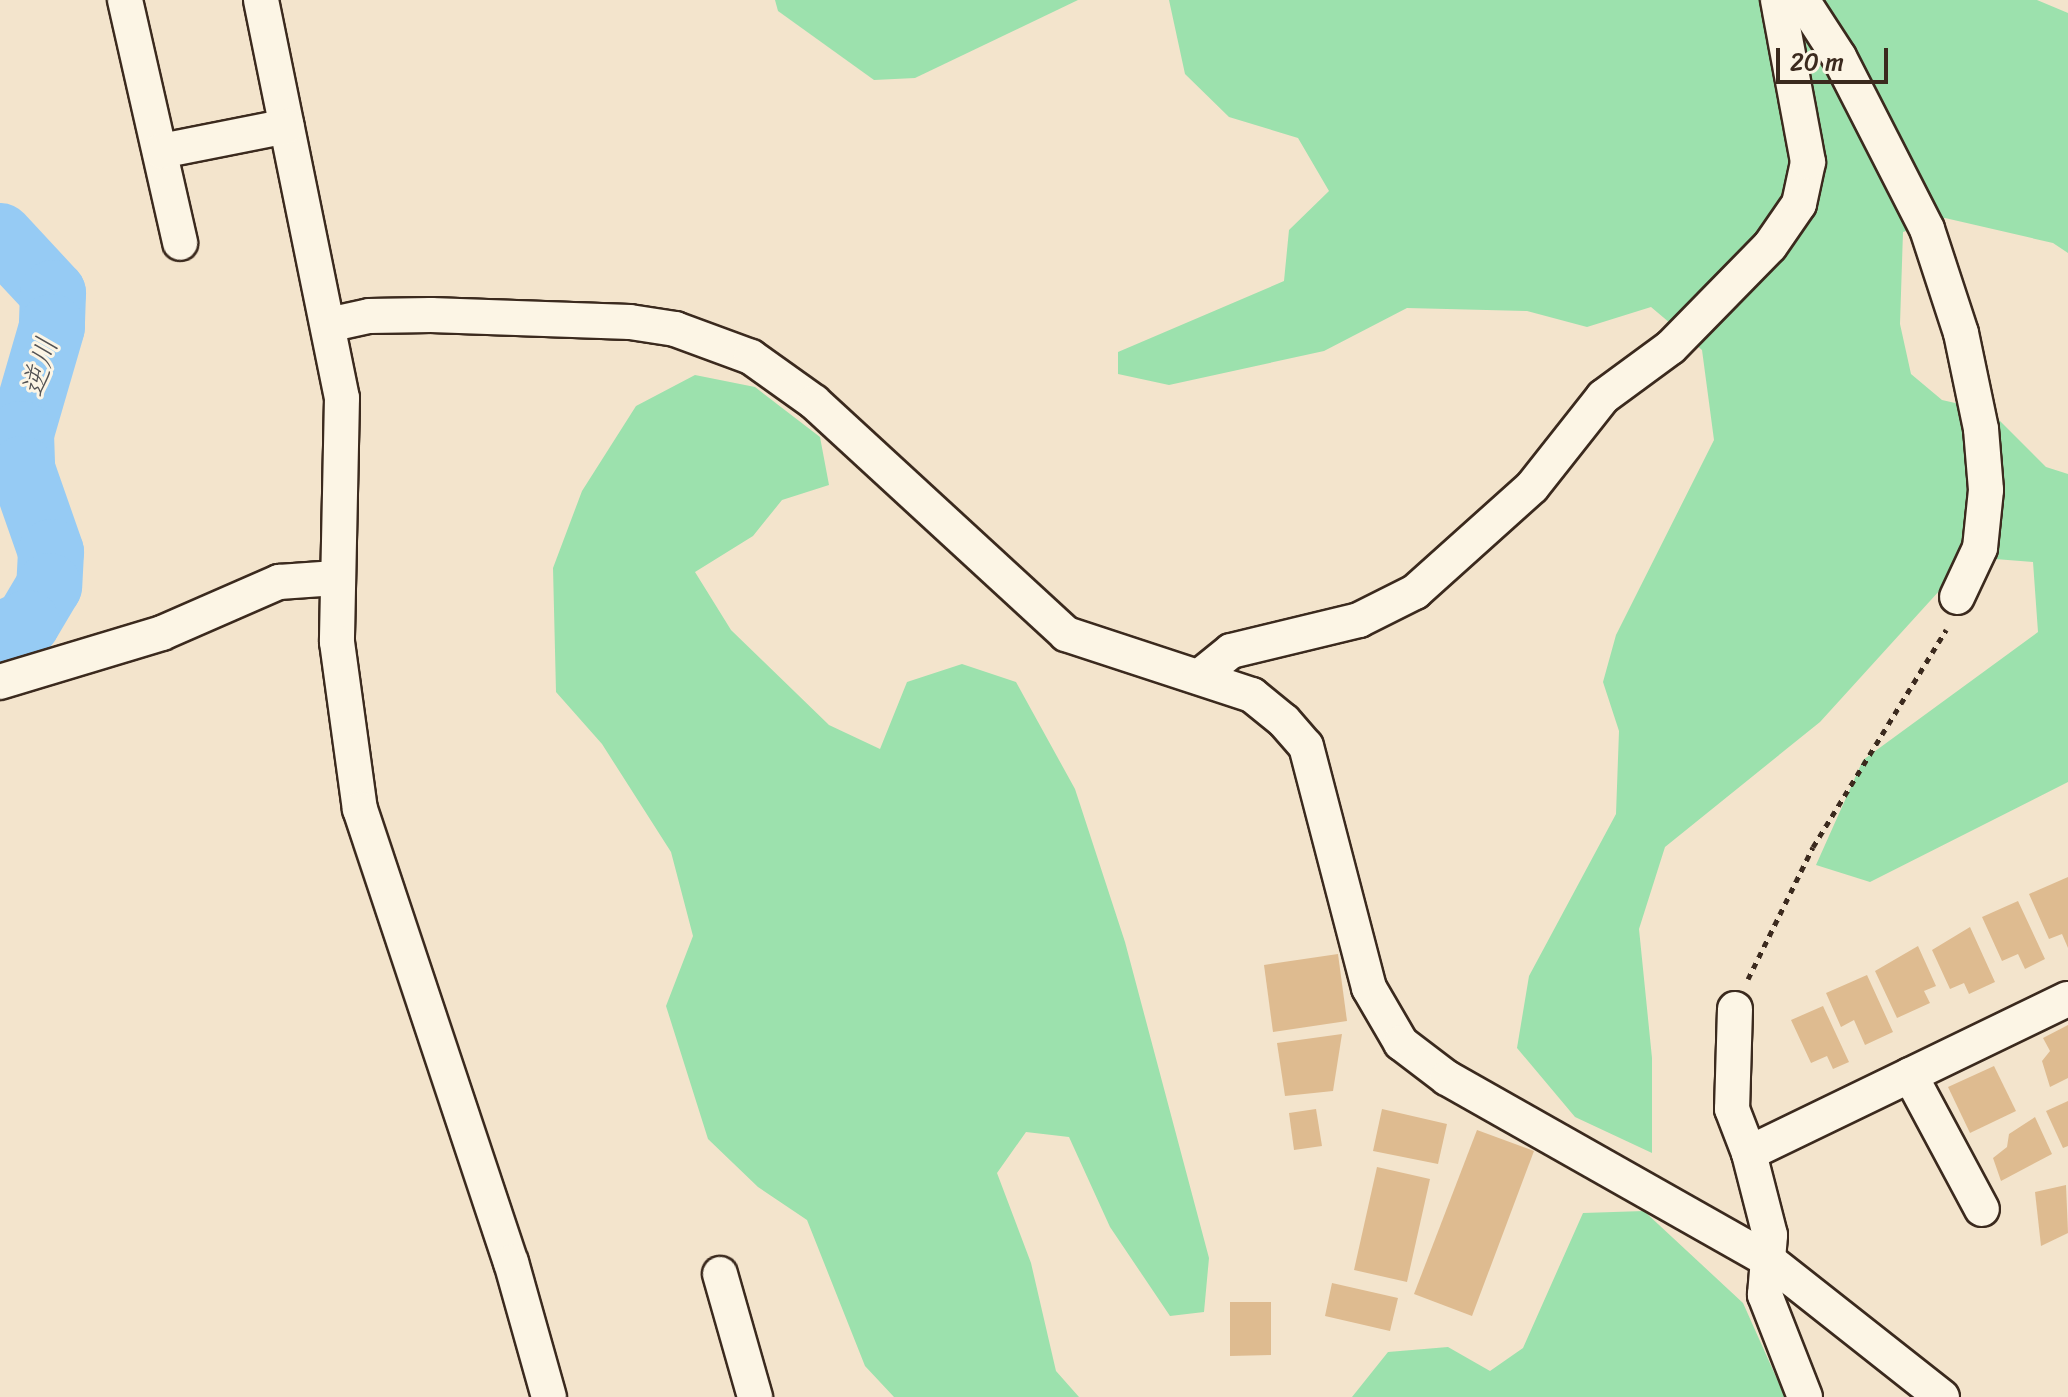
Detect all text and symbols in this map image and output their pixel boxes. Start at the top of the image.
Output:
scale bar [1780,32,1892,82]
text: 20 m [1790,41,1844,83]
water label: 逆川 [14,333,66,401]

